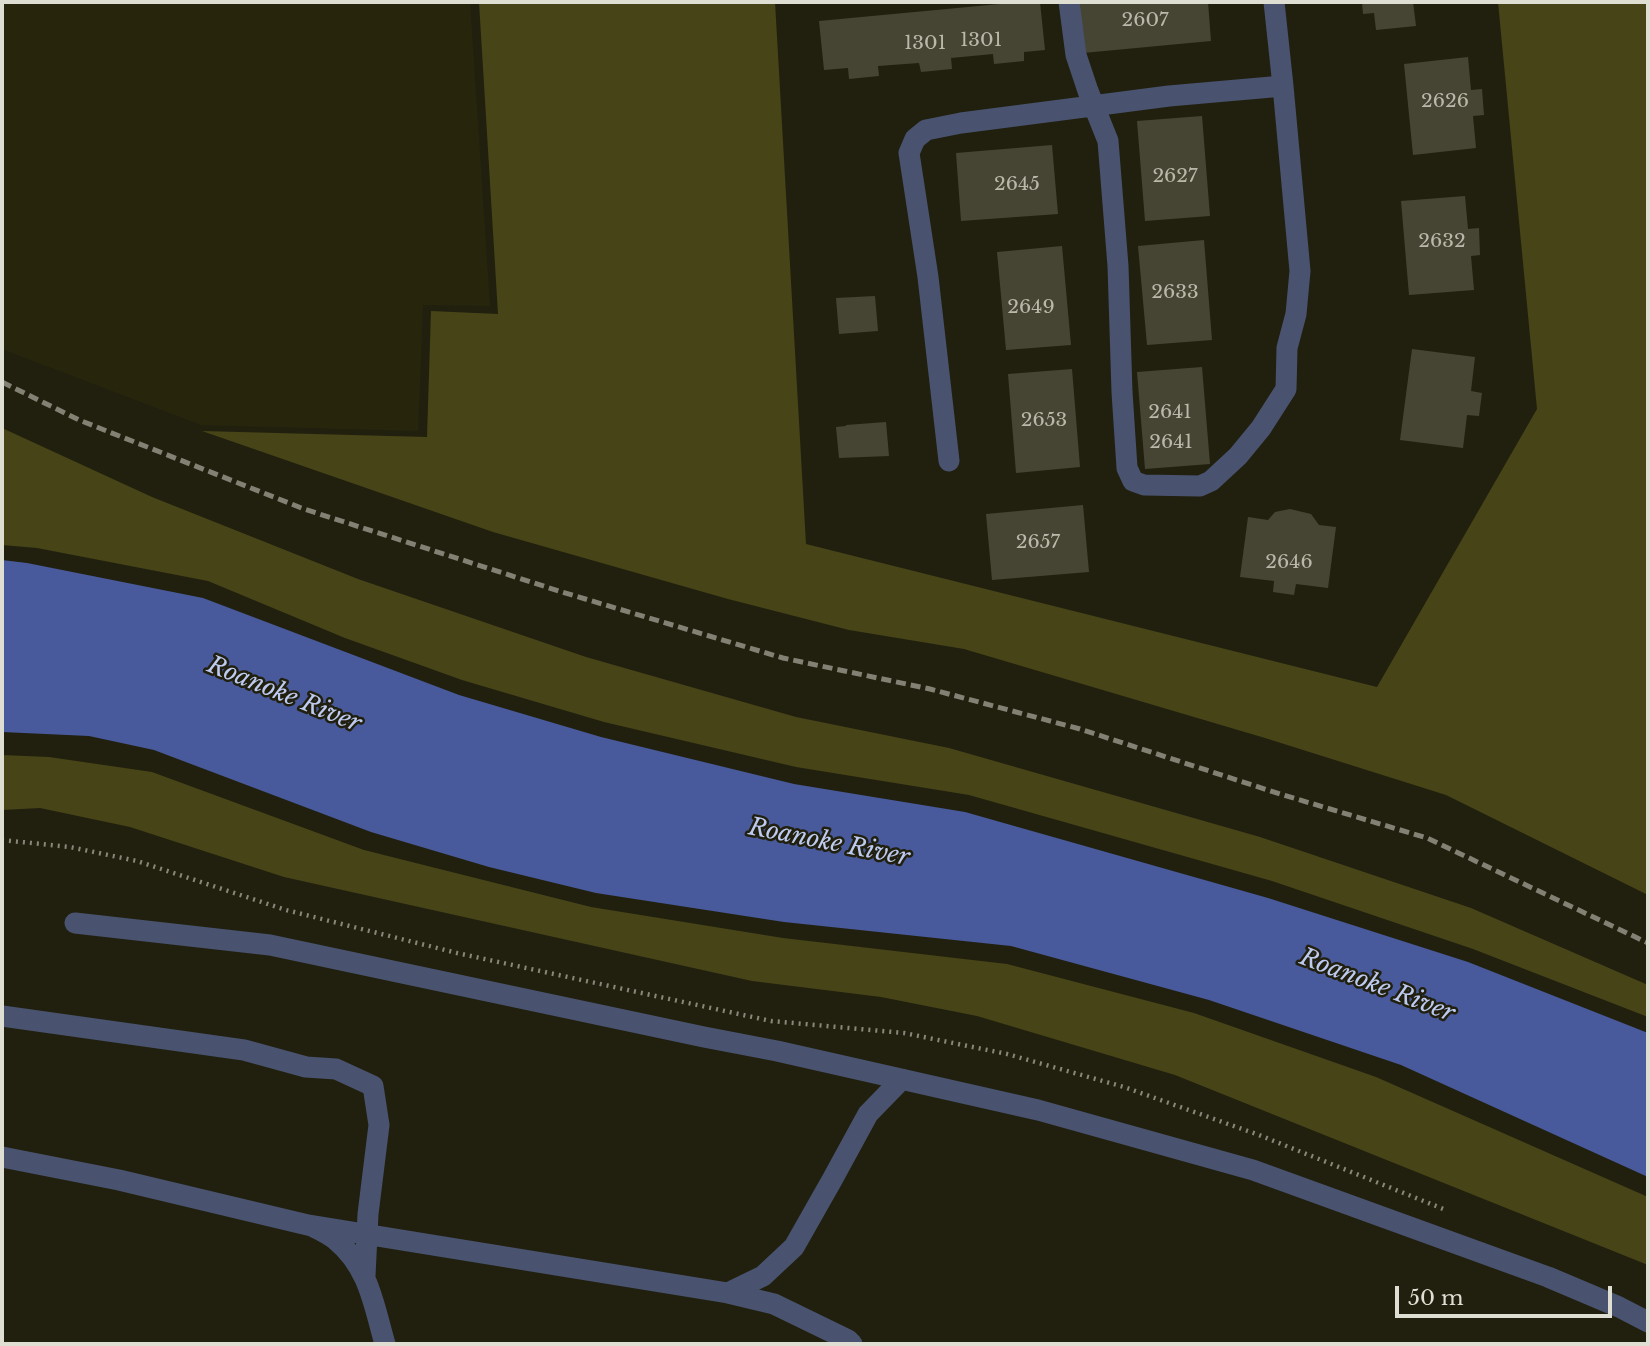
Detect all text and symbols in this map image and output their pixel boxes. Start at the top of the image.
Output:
house number: 2607 [1121,10,1169,32]
house number: 1301 [960,30,1002,52]
house number: 1301 [904,33,946,55]
house number: 2626 [1421,91,1469,113]
house number: 2627 [1152,166,1198,188]
house number: 2645 [994,174,1040,196]
house number: 2632 [1418,231,1466,253]
house number: 2633 [1151,282,1199,304]
house number: 2649 [1007,297,1055,319]
house number: 2641 [1148,402,1192,424]
house number: 2653 [1021,410,1067,432]
house number: 2641 [1149,432,1193,454]
house number: 2657 [1016,532,1060,554]
house number: 2646 [1265,552,1313,574]
water label: Roanoke River [203,651,365,739]
water label: Roanoke River [746,813,912,873]
water label: Roanoke River [1296,943,1458,1029]
scale bar [1398,1272,1615,1316]
text: 50 m [1408,1285,1463,1311]

